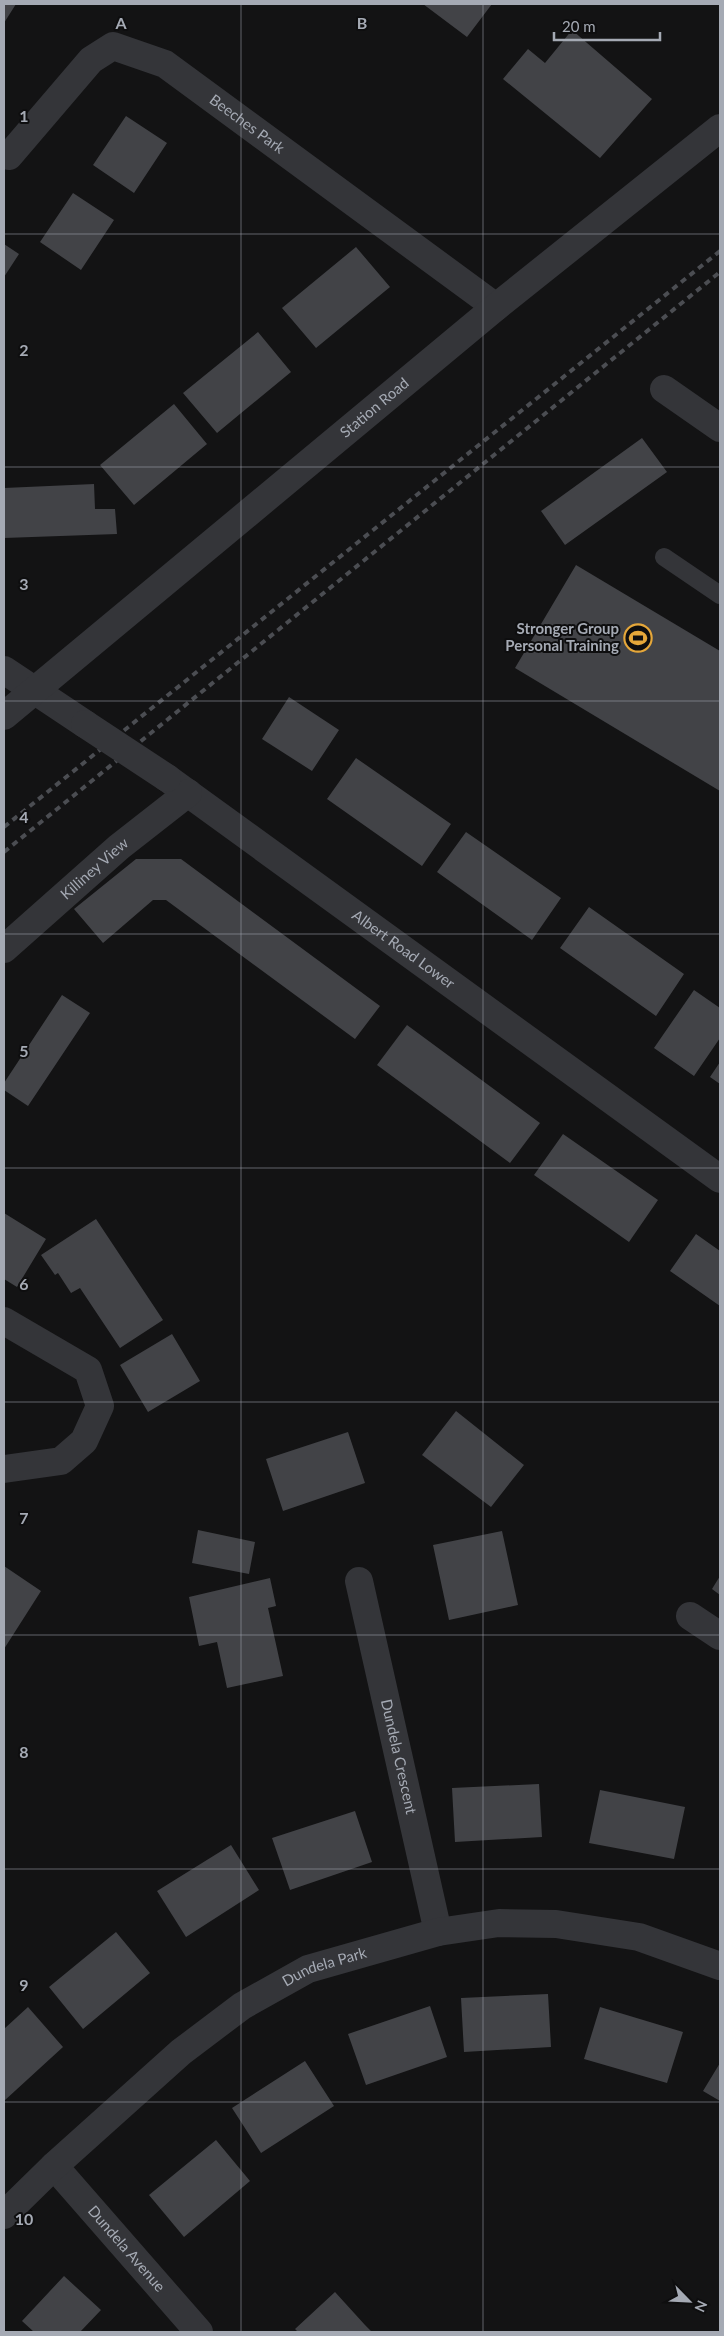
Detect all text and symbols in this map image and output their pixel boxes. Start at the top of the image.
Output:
scale bar [554,10,660,42]
text: A [114,13,127,32]
text: B [357,13,367,32]
text: 20 m [562,17,596,35]
street label: Beeches Park [206,90,289,157]
text: 1 [19,106,29,125]
text: 2 [19,340,29,359]
street label: Station Road [336,373,412,441]
text: 3 [19,574,29,593]
place label: Stronger Group Personal Training [505,619,619,654]
sports icon: Stronger Group Personal Training [623,623,653,653]
text: 4 [19,807,29,826]
street label: Killiney View [56,833,132,903]
street label: Albert Road Lower [349,905,459,992]
text: 5 [19,1041,29,1060]
text: 6 [19,1274,29,1293]
text: 7 [19,1508,29,1527]
street label: Dundela Crescent [378,1697,421,1816]
text: 8 [19,1742,29,1761]
street label: Dundela Park [279,1943,369,1990]
text: 9 [19,1975,29,1994]
street label: Dundela Avenue [85,2201,170,2295]
text: 10 [15,2209,33,2228]
north arrow [664,2276,714,2326]
text: N [691,2298,711,2315]

